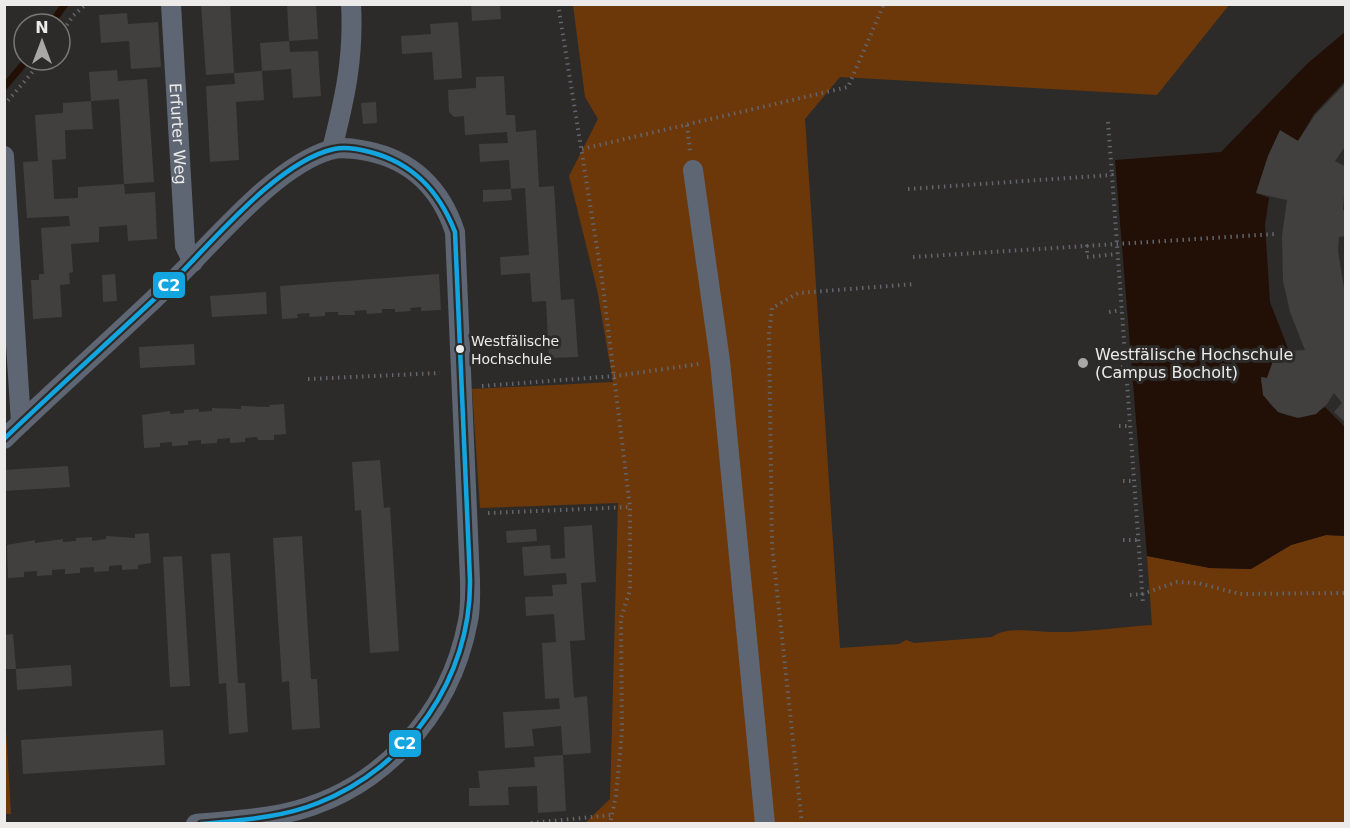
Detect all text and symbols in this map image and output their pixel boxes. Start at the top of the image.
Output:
north arrow [12,12,72,72]
text: N [35,18,49,37]
street label: Erfurter Weg [166,82,191,185]
line badge: C2 [152,271,186,299]
text: C2 [158,276,180,295]
place label: Westfälische Hochschule [471,333,559,367]
marker: Westfälische Hochschule [454,343,466,355]
place label: Westfälische Hochschule (Campus Bocholt) [1095,345,1293,382]
marker: Westfälische Hochschule (Campus Bocholt) [1076,356,1090,370]
line badge: C2 [388,729,422,758]
text: C2 [394,734,416,753]

